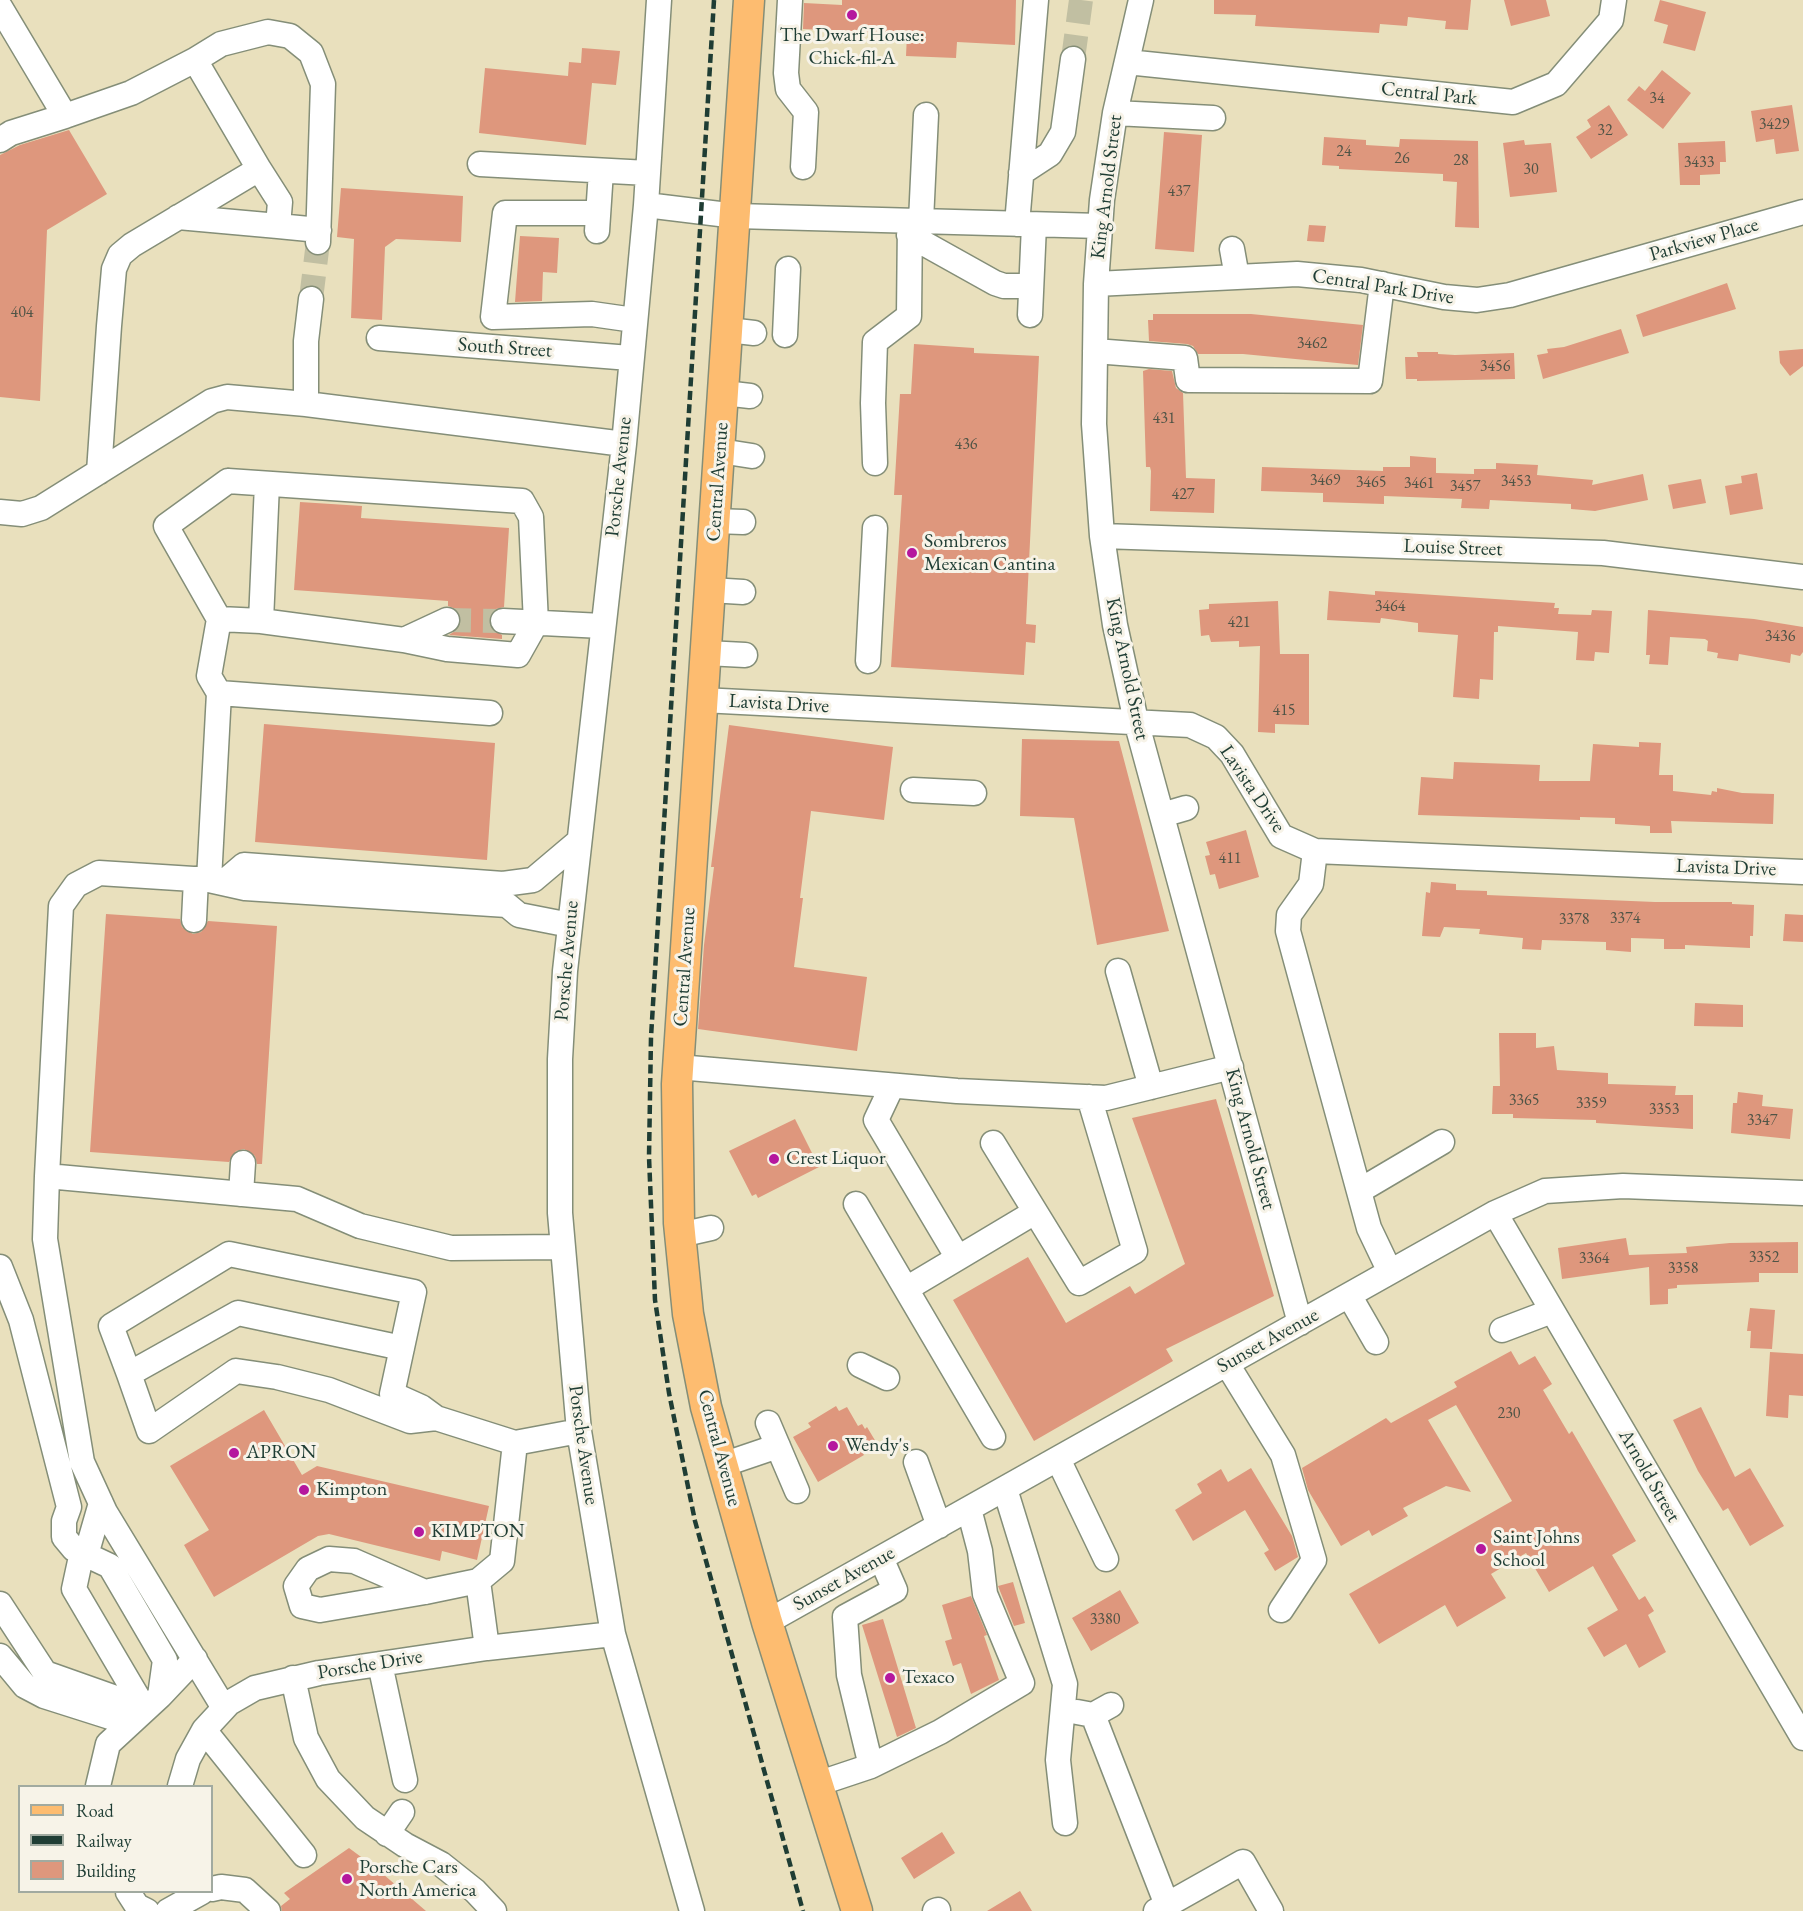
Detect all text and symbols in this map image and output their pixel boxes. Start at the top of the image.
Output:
marker: The Dwarf House: Chick-fil-A [845,8,859,22]
place label: The Dwarf House: Chick-fil-A [780,24,924,71]
street label: Central Park [1380,77,1478,111]
house number: 34 [1649,89,1665,109]
street label: King Arnold Street [1086,113,1128,261]
house number: 3429 [1759,115,1789,135]
house number: 32 [1597,121,1613,141]
house number: 24 [1336,142,1352,162]
house number: 26 [1394,149,1410,169]
house number: 28 [1453,151,1469,171]
house number: 3433 [1684,153,1714,173]
house number: 30 [1523,160,1539,180]
house number: 437 [1167,182,1191,202]
street label: Parkview Place [1647,213,1761,267]
street label: Central Park Drive [1310,264,1456,310]
house number: 404 [10,303,34,323]
street label: South Street [457,333,553,363]
house number: 3462 [1297,334,1327,354]
house number: 3456 [1480,357,1510,377]
house number: 431 [1152,409,1176,429]
street label: Porsche Avenue [601,416,637,538]
street label: Central Avenue [702,421,734,543]
house number: 436 [954,435,978,455]
house number: 3469 [1310,471,1340,491]
house number: 3453 [1501,472,1531,492]
house number: 3465 [1356,473,1386,493]
house number: 3461 [1404,474,1434,494]
house number: 3457 [1450,477,1480,497]
house number: 427 [1171,485,1195,505]
place label: Sombreros Mexican Cantina [924,530,1055,577]
street label: Louise Street [1403,534,1503,562]
marker: Sombreros Mexican Cantina [905,546,919,560]
street label: King Arnold Street [1100,595,1154,743]
house number: 3464 [1375,597,1405,617]
house number: 421 [1227,613,1251,633]
house number: 3436 [1765,627,1795,647]
street label: Lavista Drive [728,689,830,719]
house number: 415 [1272,701,1296,721]
street label: Lavista Drive [1214,741,1290,837]
house number: 411 [1218,849,1242,869]
street label: Lavista Drive [1675,854,1777,882]
street label: Porsche Avenue [550,900,584,1022]
street label: Central Avenue [669,906,701,1028]
house number: 3374 [1610,909,1640,929]
house number: 3378 [1559,910,1589,930]
street label: King Arnold Street [1220,1066,1280,1212]
house number: 3365 [1509,1091,1539,1111]
house number: 3359 [1576,1094,1606,1114]
house number: 3353 [1649,1100,1679,1120]
house number: 3347 [1747,1111,1777,1131]
place label: Crest Liquor [786,1147,886,1171]
marker: Crest Liquor [767,1152,781,1166]
house number: 3352 [1749,1248,1779,1268]
house number: 3364 [1579,1249,1609,1269]
house number: 3358 [1668,1259,1698,1279]
street label: Sunset Avenue [1213,1303,1323,1379]
street label: Porsche Avenue [563,1384,603,1506]
street label: Central Avenue [692,1387,746,1509]
house number: 230 [1497,1404,1521,1424]
street label: Arnold Street [1613,1425,1685,1527]
place label: Wendy's [845,1434,909,1458]
marker: Wendy's [826,1439,840,1453]
place label: APRON [246,1441,316,1465]
marker: APRON [227,1446,241,1460]
place label: Kimpton [316,1478,387,1502]
marker: Kimpton [297,1483,311,1497]
place label: KIMPTON [431,1520,525,1544]
marker: KIMPTON [412,1525,426,1539]
place label: Saint Johns School [1493,1526,1580,1573]
street label: Sunset Avenue [789,1541,899,1617]
marker: Saint Johns School [1474,1542,1488,1556]
house number: 3380 [1090,1610,1120,1630]
street label: Porsche Drive [316,1645,424,1685]
place label: Texaco [902,1666,955,1690]
marker: Texaco [883,1671,897,1685]
legend [18,1785,213,1893]
text: Road [76,1799,114,1822]
text: Railway [76,1829,132,1852]
place label: Porsche Cars North America [359,1856,477,1903]
text: Building [76,1859,136,1882]
marker: Porsche Cars North America [340,1872,354,1886]

